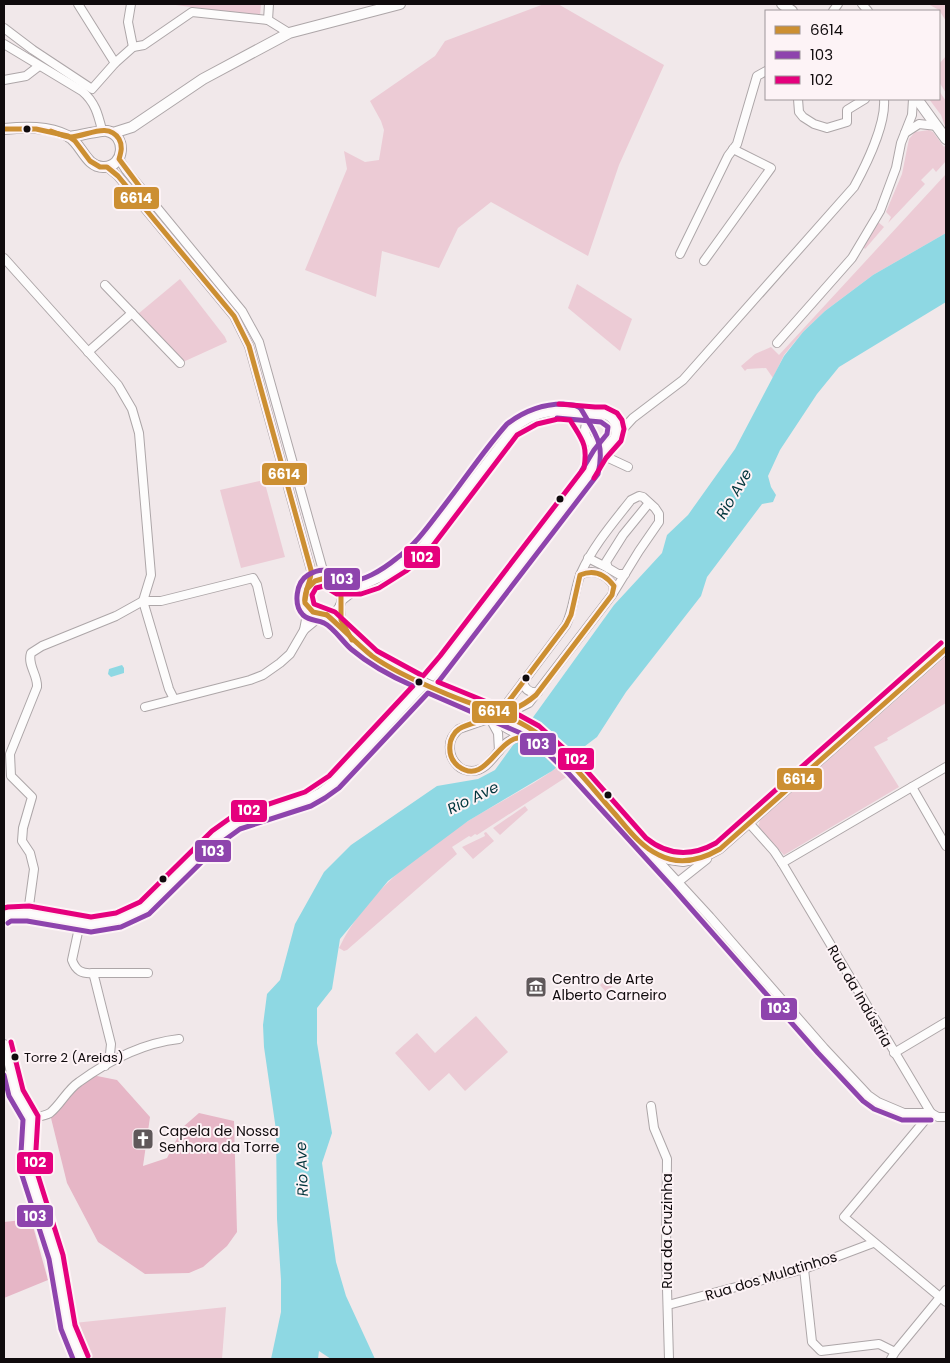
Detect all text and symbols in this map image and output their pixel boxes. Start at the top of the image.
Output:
legend [765,10,940,100]
text: 6614 [810,19,843,40]
text: 103 [810,44,833,65]
text: 102 [810,69,833,90]
unlabelled marker [22,124,32,134]
line badge: 6614 [113,186,160,210]
text: 6614 [120,188,152,208]
line badge: 6614 [261,462,308,486]
text: 6614 [268,464,300,484]
water label: Rio Ave [710,465,757,523]
unlabelled marker [555,494,565,504]
line badge: 102 [403,545,441,569]
text: 102 [411,547,433,567]
line badge: 103 [323,567,361,591]
text: 103 [331,569,353,589]
unlabelled marker [521,673,531,683]
unlabelled marker [414,677,424,687]
line badge: 6614 [471,700,518,724]
text: 6614 [478,701,510,721]
line badge: 103 [519,732,557,756]
text: 103 [527,734,549,754]
line badge: 102 [557,747,595,771]
text: 102 [565,749,587,769]
line badge: 6614 [776,767,823,791]
text: 6614 [783,769,815,789]
water label: Rio Ave [444,776,502,819]
unlabelled marker [603,790,613,800]
line badge: 102 [230,799,268,823]
text: 102 [238,800,260,820]
line badge: 103 [194,839,232,863]
text: 103 [202,841,224,861]
unlabelled marker [158,874,168,884]
street label: Rua da Indústria [823,941,897,1051]
place label: Centro de Arte Alberto Carneiro [552,969,667,1005]
museum icon: Centro de Arte Alberto Carneiro [524,975,548,999]
line badge: 103 [760,997,798,1021]
text: 103 [768,998,790,1018]
place label: Torre 2 (Areias) [24,1048,124,1067]
marker: Torre 2 (Areias) [10,1052,20,1062]
place label: Capela de Nossa Senhora da Torre [159,1121,280,1157]
church icon: Capela de Nossa Senhora da Torre [131,1127,155,1151]
water label: Rio Ave [290,1141,313,1197]
line badge: 102 [16,1151,54,1175]
text: 102 [24,1152,46,1172]
street label: Rua da Cruzinha [657,1173,677,1289]
line badge: 103 [16,1204,54,1228]
text: 103 [24,1206,46,1226]
street label: Rua dos Mulatinhos [703,1246,839,1306]

